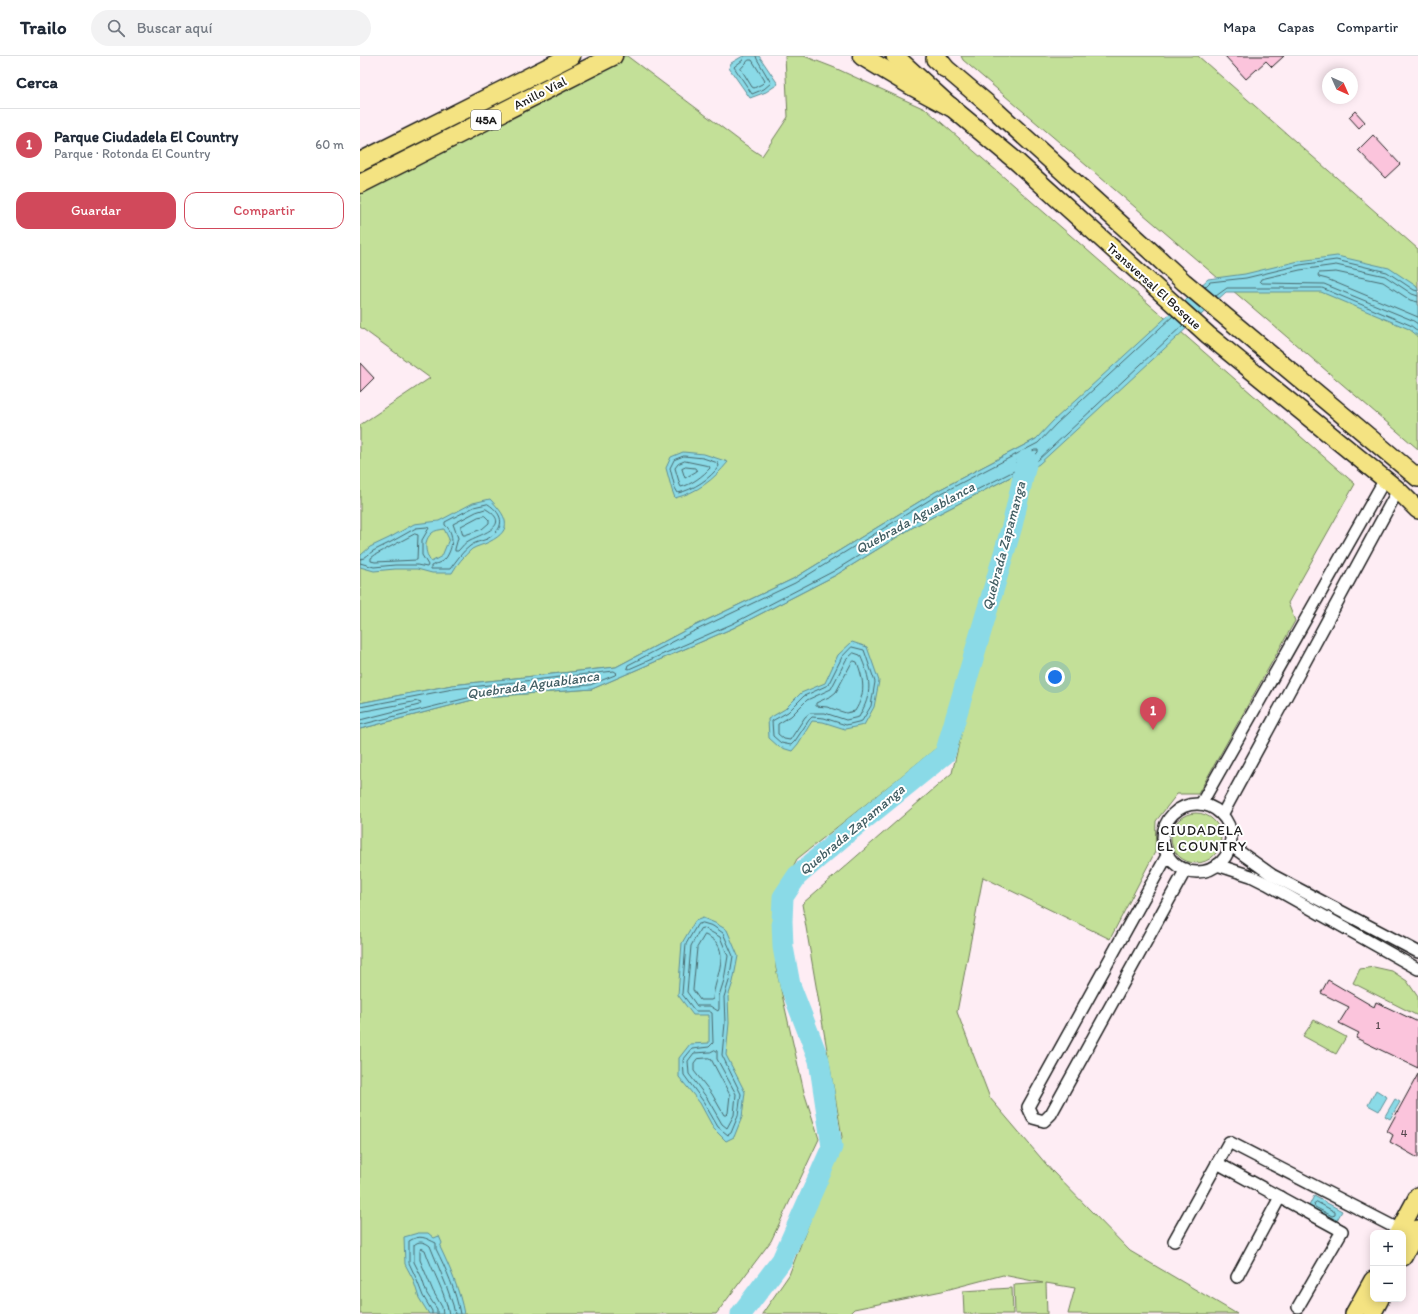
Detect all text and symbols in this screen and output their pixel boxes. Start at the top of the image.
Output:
search box [91,10,371,46]
text: Trailo [20,16,67,39]
icon: search [105,17,127,39]
text: Buscar aquí [137,19,212,37]
text: Mapa [1223,19,1256,36]
text: Capas [1278,19,1315,36]
text: Compartir [1337,19,1398,36]
north arrow [1322,68,1358,104]
text: Cerca [16,72,58,92]
street label: Anillo Víal [511,73,569,113]
road number: 45A [471,110,501,130]
text: Parque Ciudadela El Country [54,128,238,146]
text: 1 [26,137,32,152]
text: 60 m [315,137,344,152]
text: Parque · Rotonda El Country [54,146,210,161]
button: Guardar [16,192,176,229]
button: Compartir [184,192,344,229]
street label: Transversal El Bosque [1104,240,1204,332]
water label: Quebrada Aguablanca [853,478,978,558]
water label: Quebrada Zapamanga [979,479,1030,612]
water label: Quebrada Aguablanca [466,667,601,703]
your location [1045,667,1065,687]
pin: 1 [1140,697,1166,730]
water label: Quebrada Zapamanga [796,780,909,879]
district label: CIUDADELA EL COUNTRY [1157,822,1247,855]
house number: 1 [1375,1019,1381,1032]
house number: 4 [1401,1127,1408,1140]
map controls [1370,1230,1406,1302]
button: + [1370,1230,1406,1266]
button: − [1370,1266,1406,1302]

